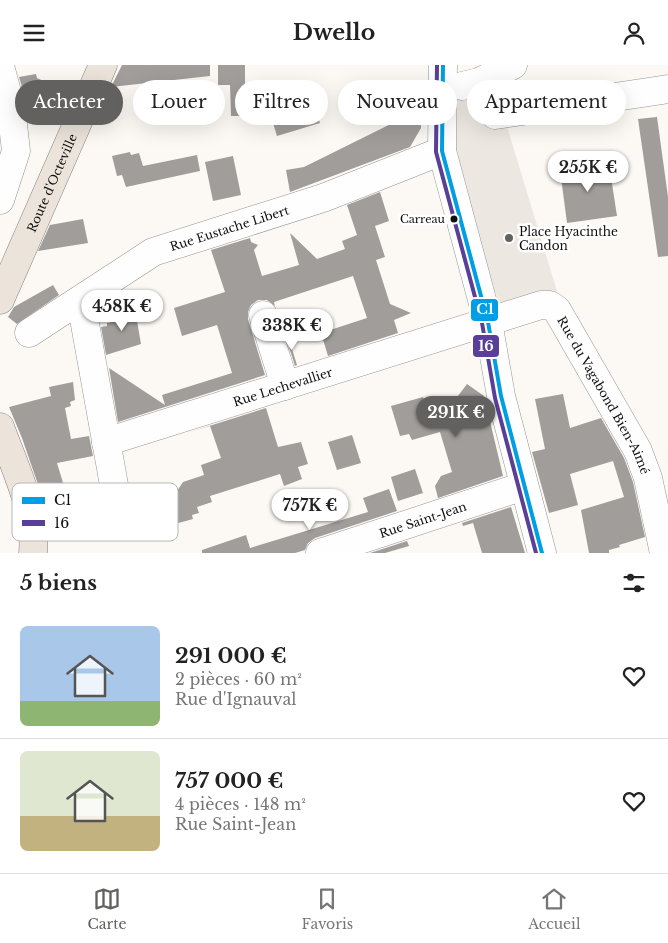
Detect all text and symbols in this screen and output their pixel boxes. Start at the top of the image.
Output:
icon: menu [20,19,48,47]
text: Dwello [293,19,375,46]
icon: person [620,19,648,47]
chip: Acheter [15,80,123,125]
chip: Louer [133,80,225,125]
chip: Filtres [235,80,328,125]
chip: Nouveau [338,80,457,125]
chip: Appartement [467,80,626,125]
street label: Route d'Octeville [23,131,80,234]
pin: 255K € [547,151,629,193]
text: 255K € [559,157,617,177]
street label: Rue Eustache Libert [168,202,291,254]
place label: Carreau [400,212,446,226]
marker: Carreau [449,214,459,224]
place label: Place Hyacinthe Candon [519,224,618,253]
marker: Place Hyacinthe Candon [503,232,515,244]
pin: 458K € [81,289,163,332]
text: 458K € [92,296,152,316]
line badge: C1 [470,298,499,322]
text: C1 [476,300,494,318]
pin: 338K € [251,309,333,351]
street label: Rue du Vagabond Bien-Aimé [555,313,653,476]
text: 338K € [262,315,322,335]
line badge: 16 [472,334,500,358]
text: 16 [478,337,494,355]
street label: Rue Lechevallier [231,364,334,409]
pin: 291K € [415,395,497,438]
text: 291K € [427,402,485,422]
legend [12,483,178,541]
pin: 757K € [269,489,351,531]
text: C1 [54,491,71,509]
text: 757K € [282,495,338,515]
street label: Rue Saint-Jean [377,498,468,541]
text: 16 [54,514,69,532]
icon: filters [620,569,648,597]
text: 5 biens [20,570,97,596]
text: 291 000 € [175,643,287,669]
icon: home [60,646,120,706]
icon: heart [620,662,648,690]
text: 2 pièces · 60 m² [175,669,302,689]
text: Rue d'Ignauval [175,689,297,709]
text: 757 000 € [175,768,284,794]
icon: home [60,771,120,831]
icon: heart [620,787,648,815]
text: 4 pièces · 148 m² [175,794,306,814]
text: Rue Saint-Jean [175,814,296,834]
tab: Carte [88,885,127,933]
tab: Favoris [302,885,353,933]
tab: Accueil [528,885,580,933]

